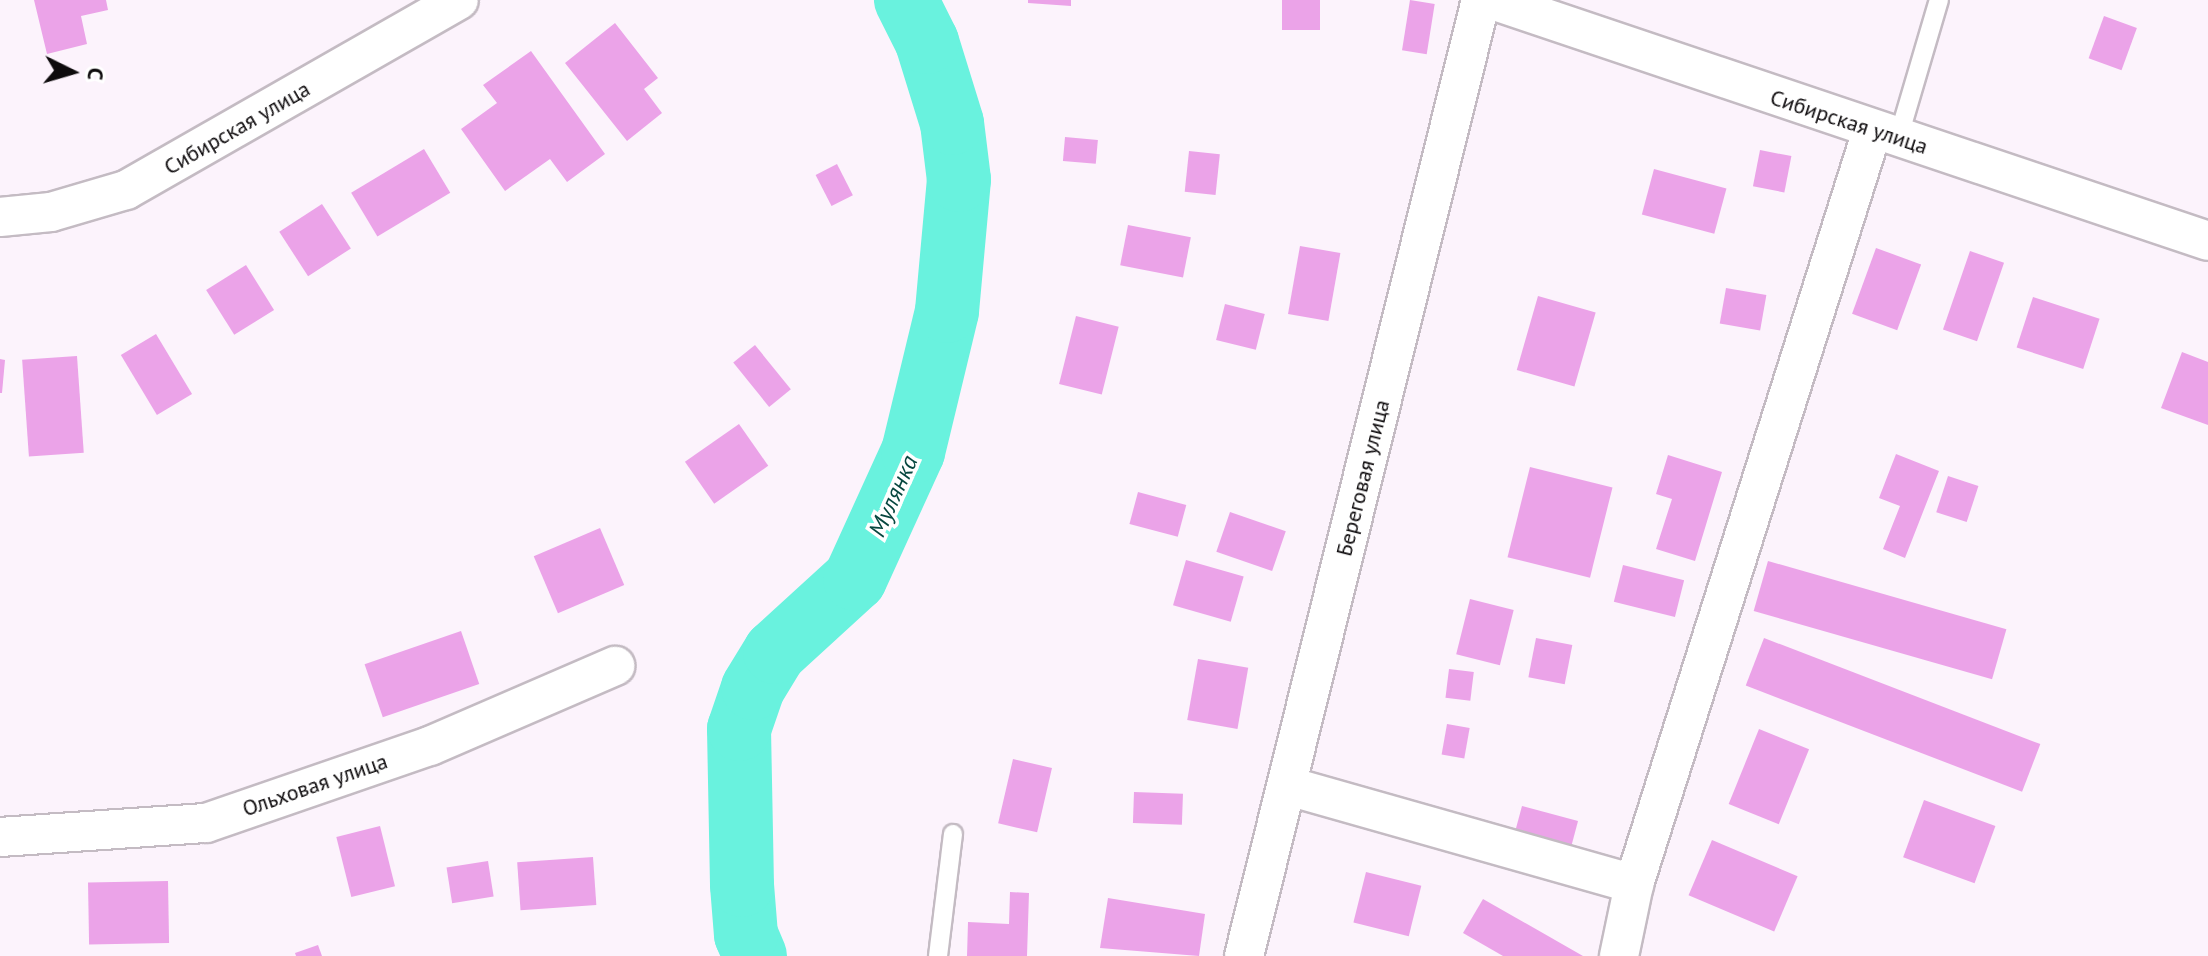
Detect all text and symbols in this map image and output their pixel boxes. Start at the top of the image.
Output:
north arrow [32,32,112,112]
text: С [81,67,110,81]
street label: Сибирская улица [159,76,315,180]
street label: Сибирская улица [1767,84,1931,160]
street label: Береговая улица [1331,397,1395,559]
water label: Мулянка [862,451,924,541]
street label: Ольховая улица [239,748,391,822]

